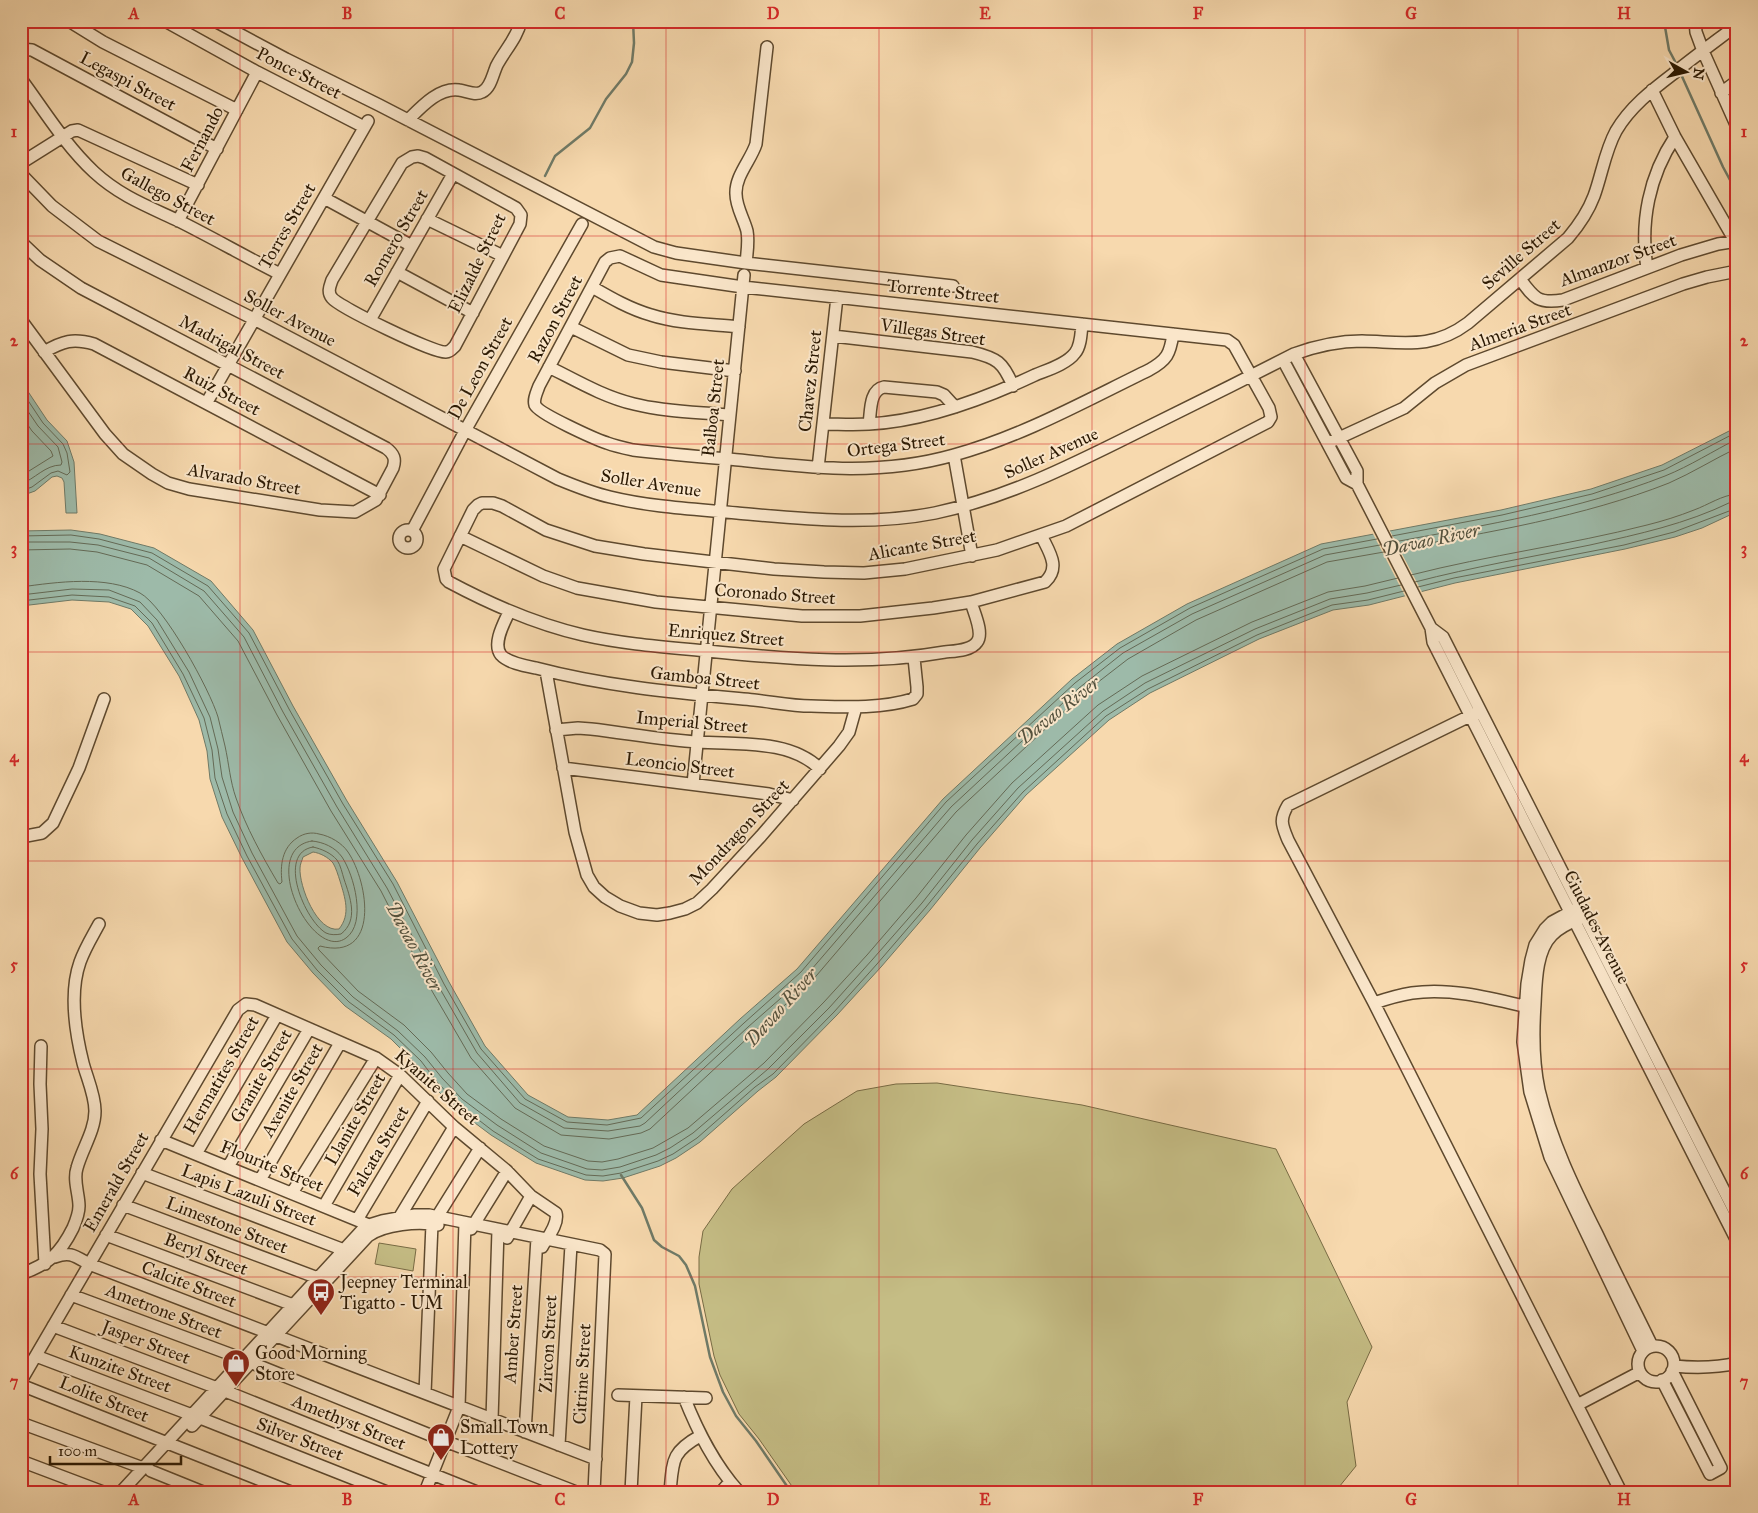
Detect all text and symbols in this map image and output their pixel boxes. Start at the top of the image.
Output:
text: A [128,4,140,23]
text: B [342,4,352,23]
text: C [555,4,566,23]
text: D [767,4,780,23]
text: E [979,4,991,23]
text: F [1193,4,1204,23]
text: G [1405,4,1417,23]
text: H [1617,4,1631,23]
street label: Ponce Street [253,42,346,104]
street label: Legaspi Street [76,46,180,117]
north arrow [1660,48,1710,98]
text: N [1689,67,1708,81]
street label: Fernando [176,103,228,175]
text: 1 [11,122,18,141]
text: 1 [1741,122,1748,141]
street label: Gallego Street [116,162,220,231]
street label: Torres Street [253,178,321,273]
street label: Romero Street [359,185,433,291]
street label: Elizalde Street [443,209,511,317]
street label: Seville Street [1477,213,1565,294]
street label: Almanzor Street [1556,229,1680,292]
street label: Razon Street [523,271,588,367]
street label: Torrente Street [886,274,1001,308]
street label: Soller Avenue [240,284,340,352]
street label: Almeria Street [1465,298,1575,356]
street label: Madrigal Street [175,310,289,385]
street label: De Leon Street [443,312,518,423]
street label: Villegas Street [878,314,988,351]
street label: Chavez Street [794,328,826,433]
text: 2 [10,331,19,350]
text: 2 [1740,331,1749,350]
street label: Balboa Street [697,357,729,458]
street label: Ruiz Street [180,362,265,421]
street label: Soller Avenue [1000,422,1102,484]
street label: Ortega Street [846,428,947,463]
street label: Alvarado Street [185,458,303,500]
street label: Soller Avenue [599,464,703,502]
water label: Davao River [1380,518,1483,561]
street label: Alicante Street [865,525,978,565]
text: 3 [11,539,17,559]
text: 3 [1741,539,1747,559]
street label: Coronado Street [714,579,837,609]
street label: Enriquez Street [667,619,786,652]
street label: Gamboa Street [649,661,761,695]
water label: Davao River [1012,670,1105,750]
street label: Imperial Street [635,706,749,738]
text: 4 [10,747,20,767]
street label: Leoncio Street [624,747,737,783]
text: 4 [1740,747,1750,767]
street label: Mondragon Street [684,774,795,890]
street label: Ciudades Avenue [1559,867,1635,987]
water label: Davao River [381,897,448,996]
text: 5 [10,955,18,974]
text: 5 [1740,955,1748,974]
water label: Davao River [739,962,823,1052]
street label: Hermatites Street [178,1012,264,1138]
street label: Granite Street [225,1025,297,1127]
street label: Axenite Street [256,1039,328,1142]
street label: Kyanite Street [390,1044,484,1130]
street label: Llanite Street [320,1068,391,1169]
street label: Falcata Street [342,1101,414,1200]
street label: Emerald Street [78,1127,154,1236]
street label: Flourite Street [217,1135,327,1197]
street label: Lapis Lazuli Street [179,1159,320,1231]
text: 6 [10,1164,19,1183]
text: 6 [1740,1164,1749,1183]
street label: Limestone Street [163,1192,292,1259]
street label: Beryl Street [161,1228,252,1280]
street label: Calcite Street [139,1256,240,1312]
place label: Jeepney Terminal Tigatto - UM [338,1271,468,1315]
bus stop icon: Jeepney Terminal Tigatto - UM [306,1277,336,1316]
street label: Ametrone Street [102,1278,226,1343]
street label: Amber Street [499,1283,527,1385]
street label: Zircon Street [534,1294,562,1394]
street label: Jasper Street [96,1314,194,1370]
street label: Citrine Street [568,1322,596,1425]
street label: Kunzite Street [66,1340,175,1398]
place label: Good Morning Store [255,1342,367,1385]
shop icon: Good Morning Store [221,1348,251,1387]
street label: Lolite Street [56,1371,153,1427]
text: 7 [10,1372,19,1391]
text: 7 [1740,1372,1749,1391]
street label: Amethyst Street [288,1389,410,1455]
street label: Silver Street [253,1412,347,1466]
place label: Small Town Lottery [460,1416,548,1459]
shop icon: Small Town Lottery [426,1422,456,1461]
scale bar [50,1433,181,1465]
text: 100 m [58,1442,98,1460]
text: A [128,1490,140,1509]
text: B [342,1490,352,1509]
text: C [555,1490,566,1509]
text: D [767,1490,780,1509]
text: E [979,1490,991,1509]
text: F [1193,1490,1204,1509]
text: G [1405,1490,1417,1509]
text: H [1617,1490,1631,1509]

